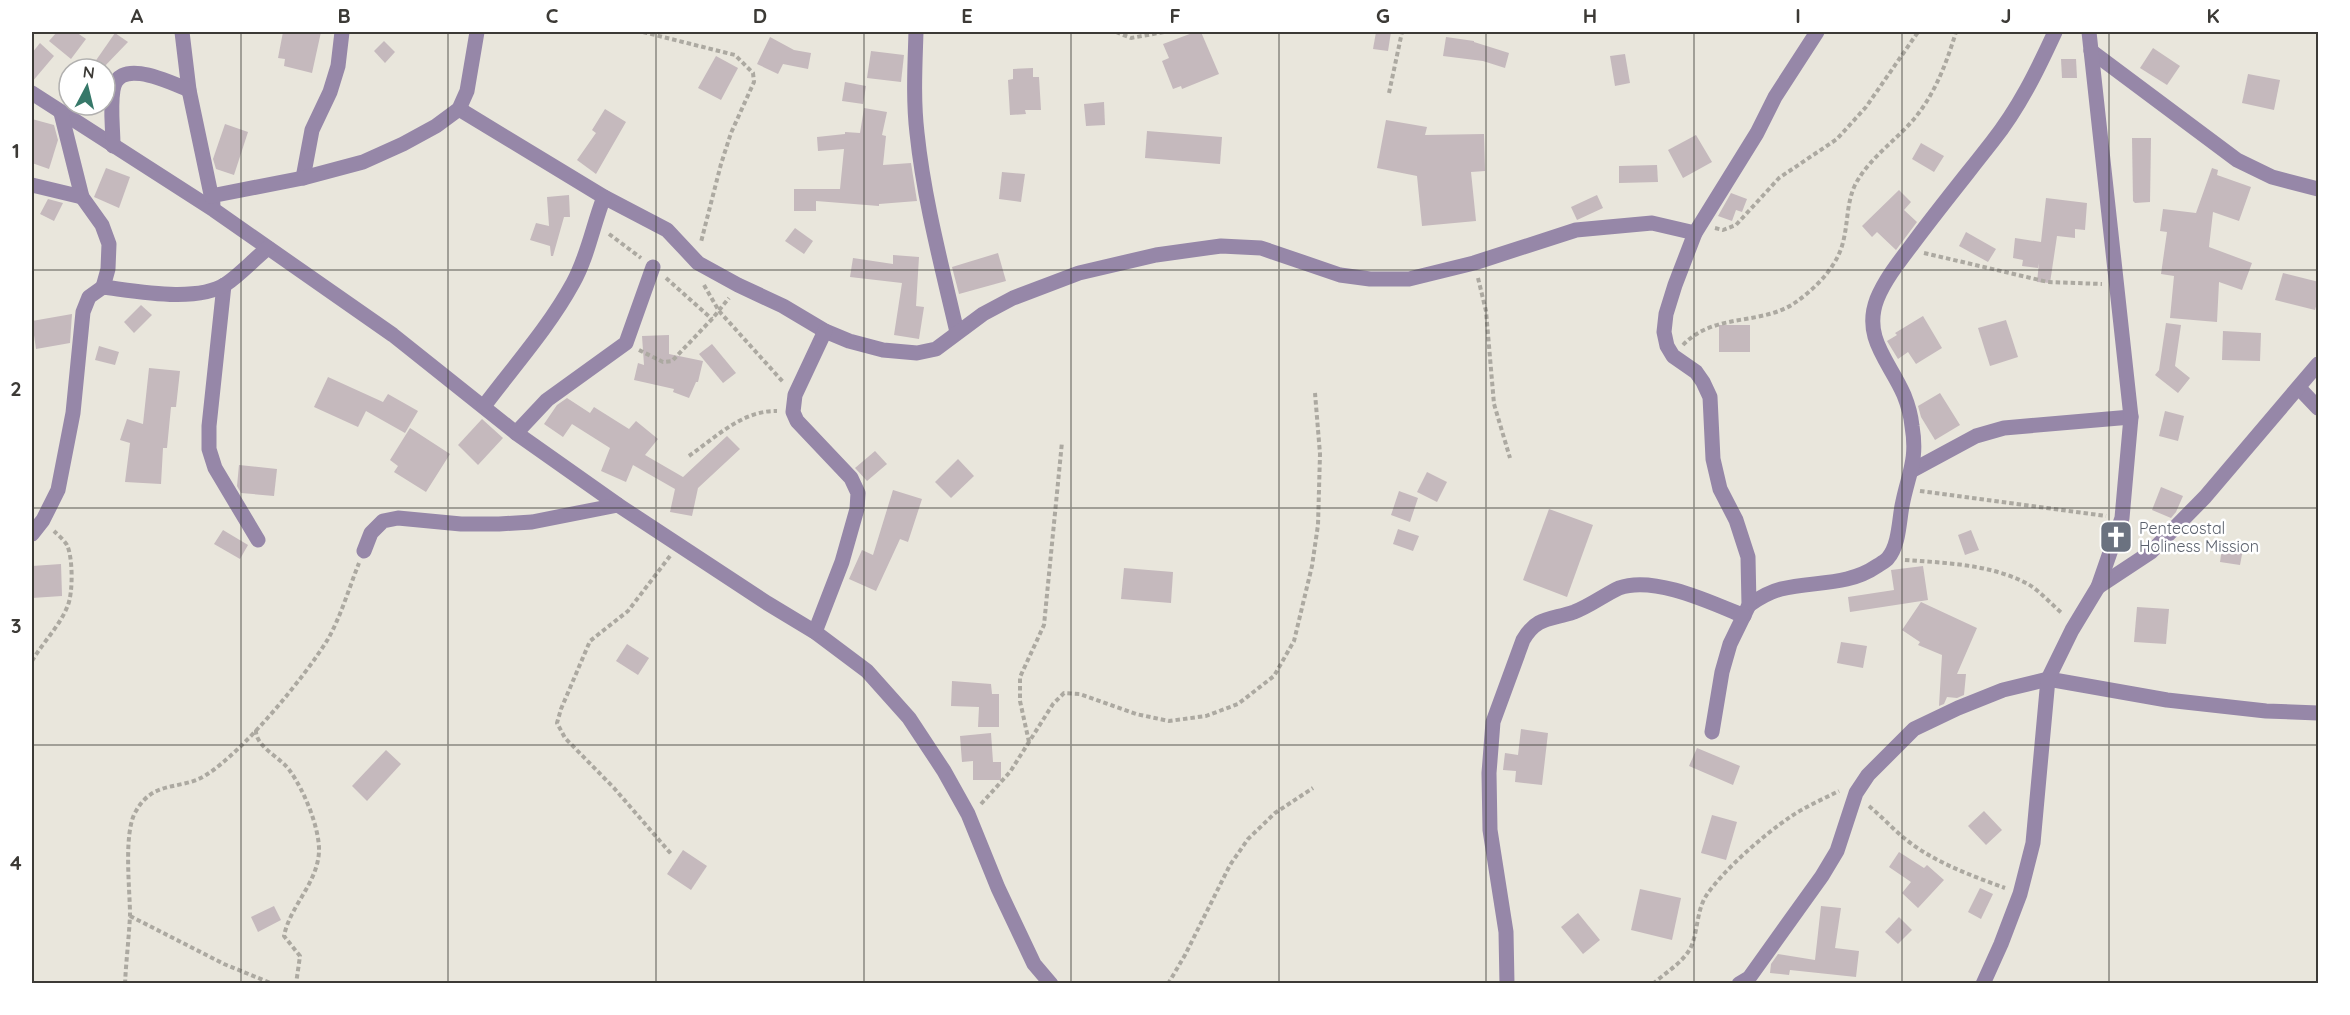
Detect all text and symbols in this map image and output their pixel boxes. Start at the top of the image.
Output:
text: A [131,3,144,28]
text: B [337,3,351,28]
text: C [546,3,559,28]
text: D [753,3,767,28]
text: E [961,3,973,28]
text: F [1169,3,1181,28]
text: G [1376,3,1390,28]
text: H [1583,3,1597,28]
text: I [1795,3,1801,28]
text: J [2000,3,2012,28]
text: K [2206,3,2220,28]
north arrow [57,57,117,117]
text: N [82,61,96,83]
text: 1 [12,138,20,163]
text: 2 [10,376,22,401]
place label: Pentecostal Holiness Mission [2139,518,2259,556]
church icon: Pentecostal Holiness Mission [2098,519,2134,555]
text: 3 [11,613,21,638]
text: 4 [10,850,22,875]

